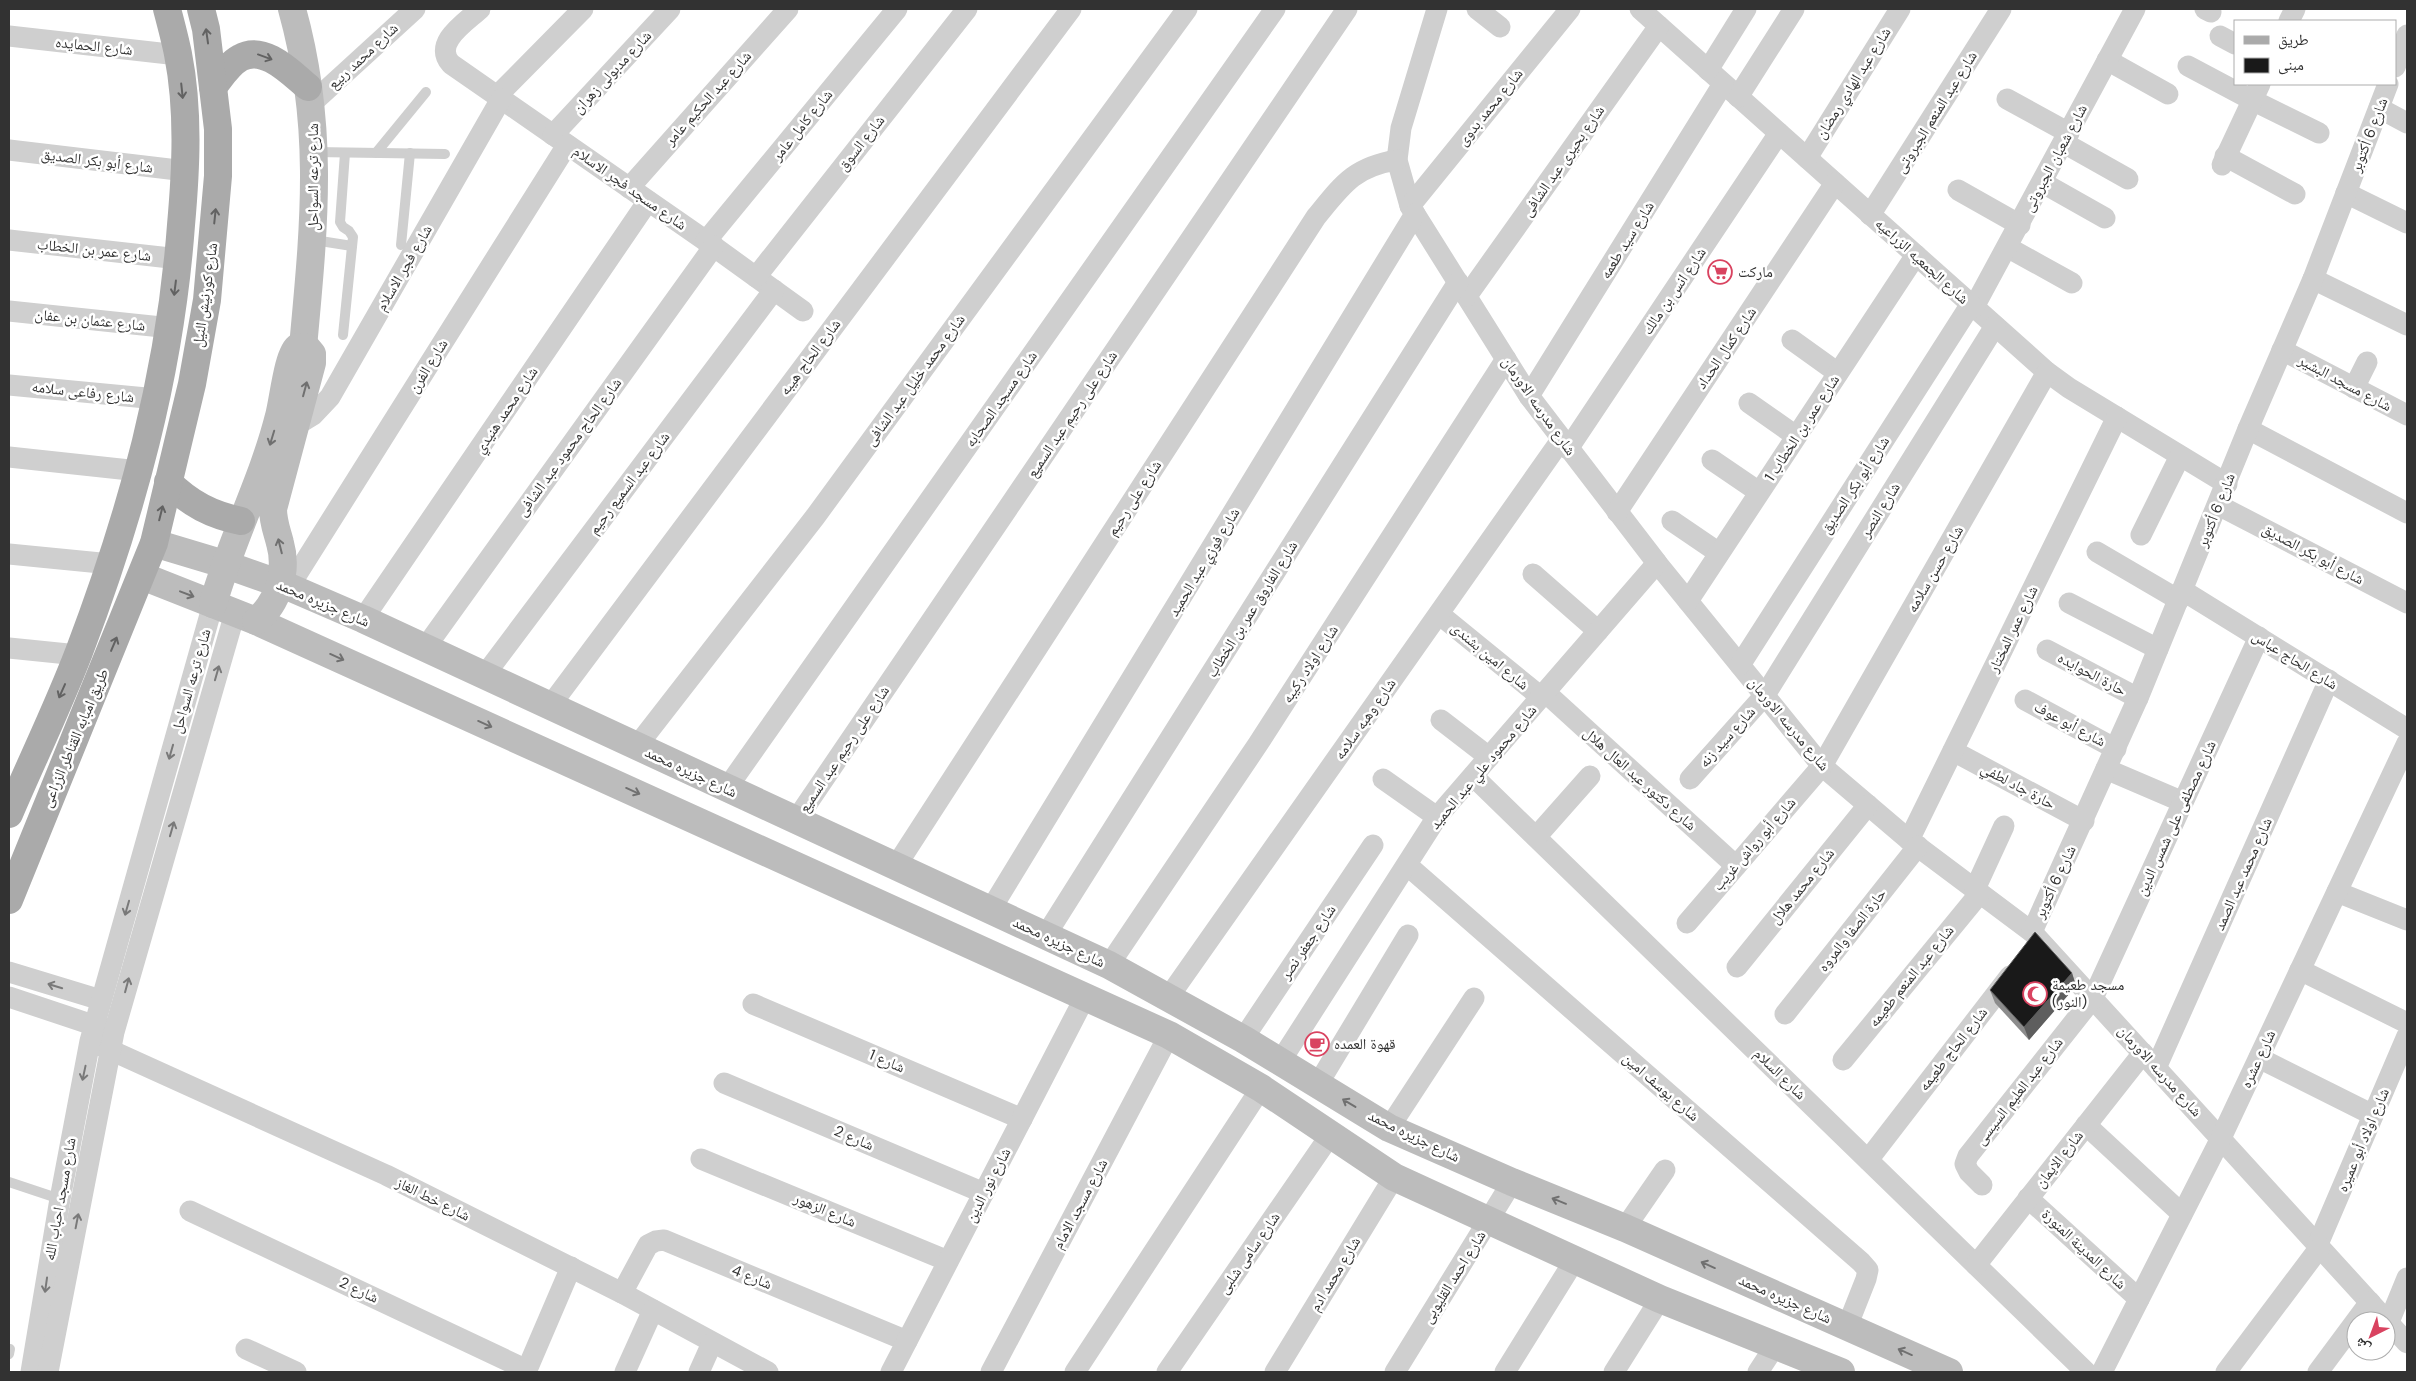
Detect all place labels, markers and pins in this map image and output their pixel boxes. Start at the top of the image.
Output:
supermarket icon: ماركت [1707,259,1733,285]
place label: ماركت [1738,262,1773,282]
place label: مسجد طعيمة (النور) [2052,975,2125,1012]
mosque icon: مسجد طعيمة (النور) [2022,981,2048,1007]
cafe icon: قهوة العمده [1304,1031,1330,1057]
place label: قهوة العمده [1334,1034,1396,1054]

